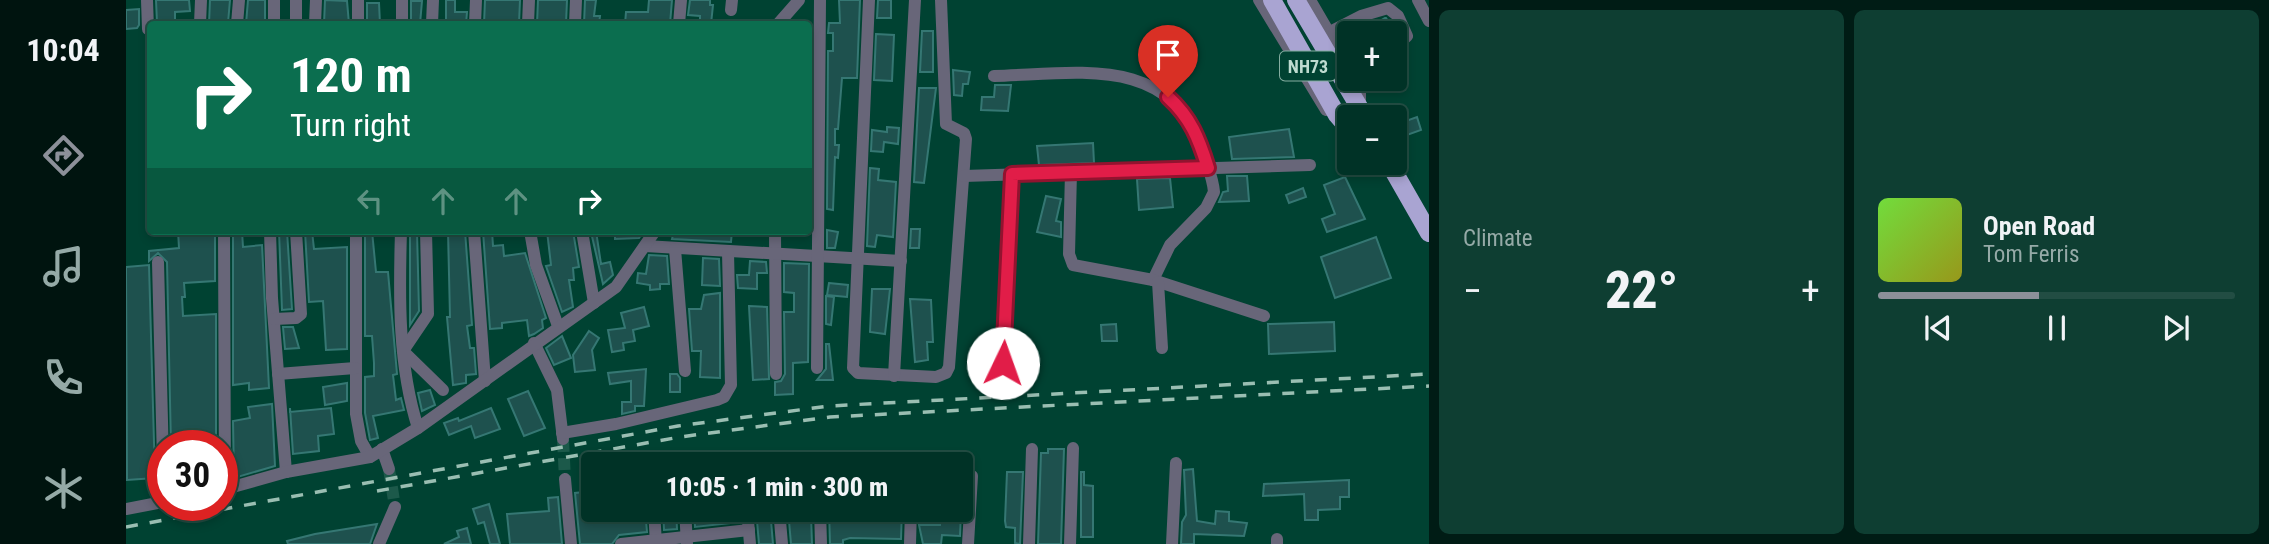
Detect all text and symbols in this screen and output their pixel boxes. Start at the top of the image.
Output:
map controls [1337,21,1407,175]
button: + [1337,21,1407,91]
pin [1138,25,1198,97]
text: 10:04 [26,31,100,69]
icon: arrive [1149,36,1187,74]
text: 120 m [290,47,412,104]
icon: right [175,49,266,140]
road number: NH73 [1280,52,1336,80]
button: − [1337,105,1407,175]
text: Turn right [290,106,411,144]
icon: directions [39,131,88,180]
icon: left [351,182,389,220]
icon: ahead [424,182,462,220]
icon: ahead [497,182,535,220]
icon: right [570,182,608,220]
text: Open Road [1983,211,2095,241]
text: Climate [1463,225,1533,252]
text: Tom Ferris [1983,241,2079,268]
icon: music [39,242,88,291]
text: 22° [1605,260,1678,321]
text: − [1463,269,1482,313]
text: + [1801,269,1820,313]
icon: previous [1919,309,1957,347]
icon: pause [2038,309,2076,347]
icon: next [2157,309,2195,347]
position arrow [966,326,1040,400]
icon: phone [39,353,88,402]
speed limit sign: 30 [147,430,238,521]
icon: climate [39,464,88,513]
text: 10:05 · 1 min · 300 m [666,472,888,502]

